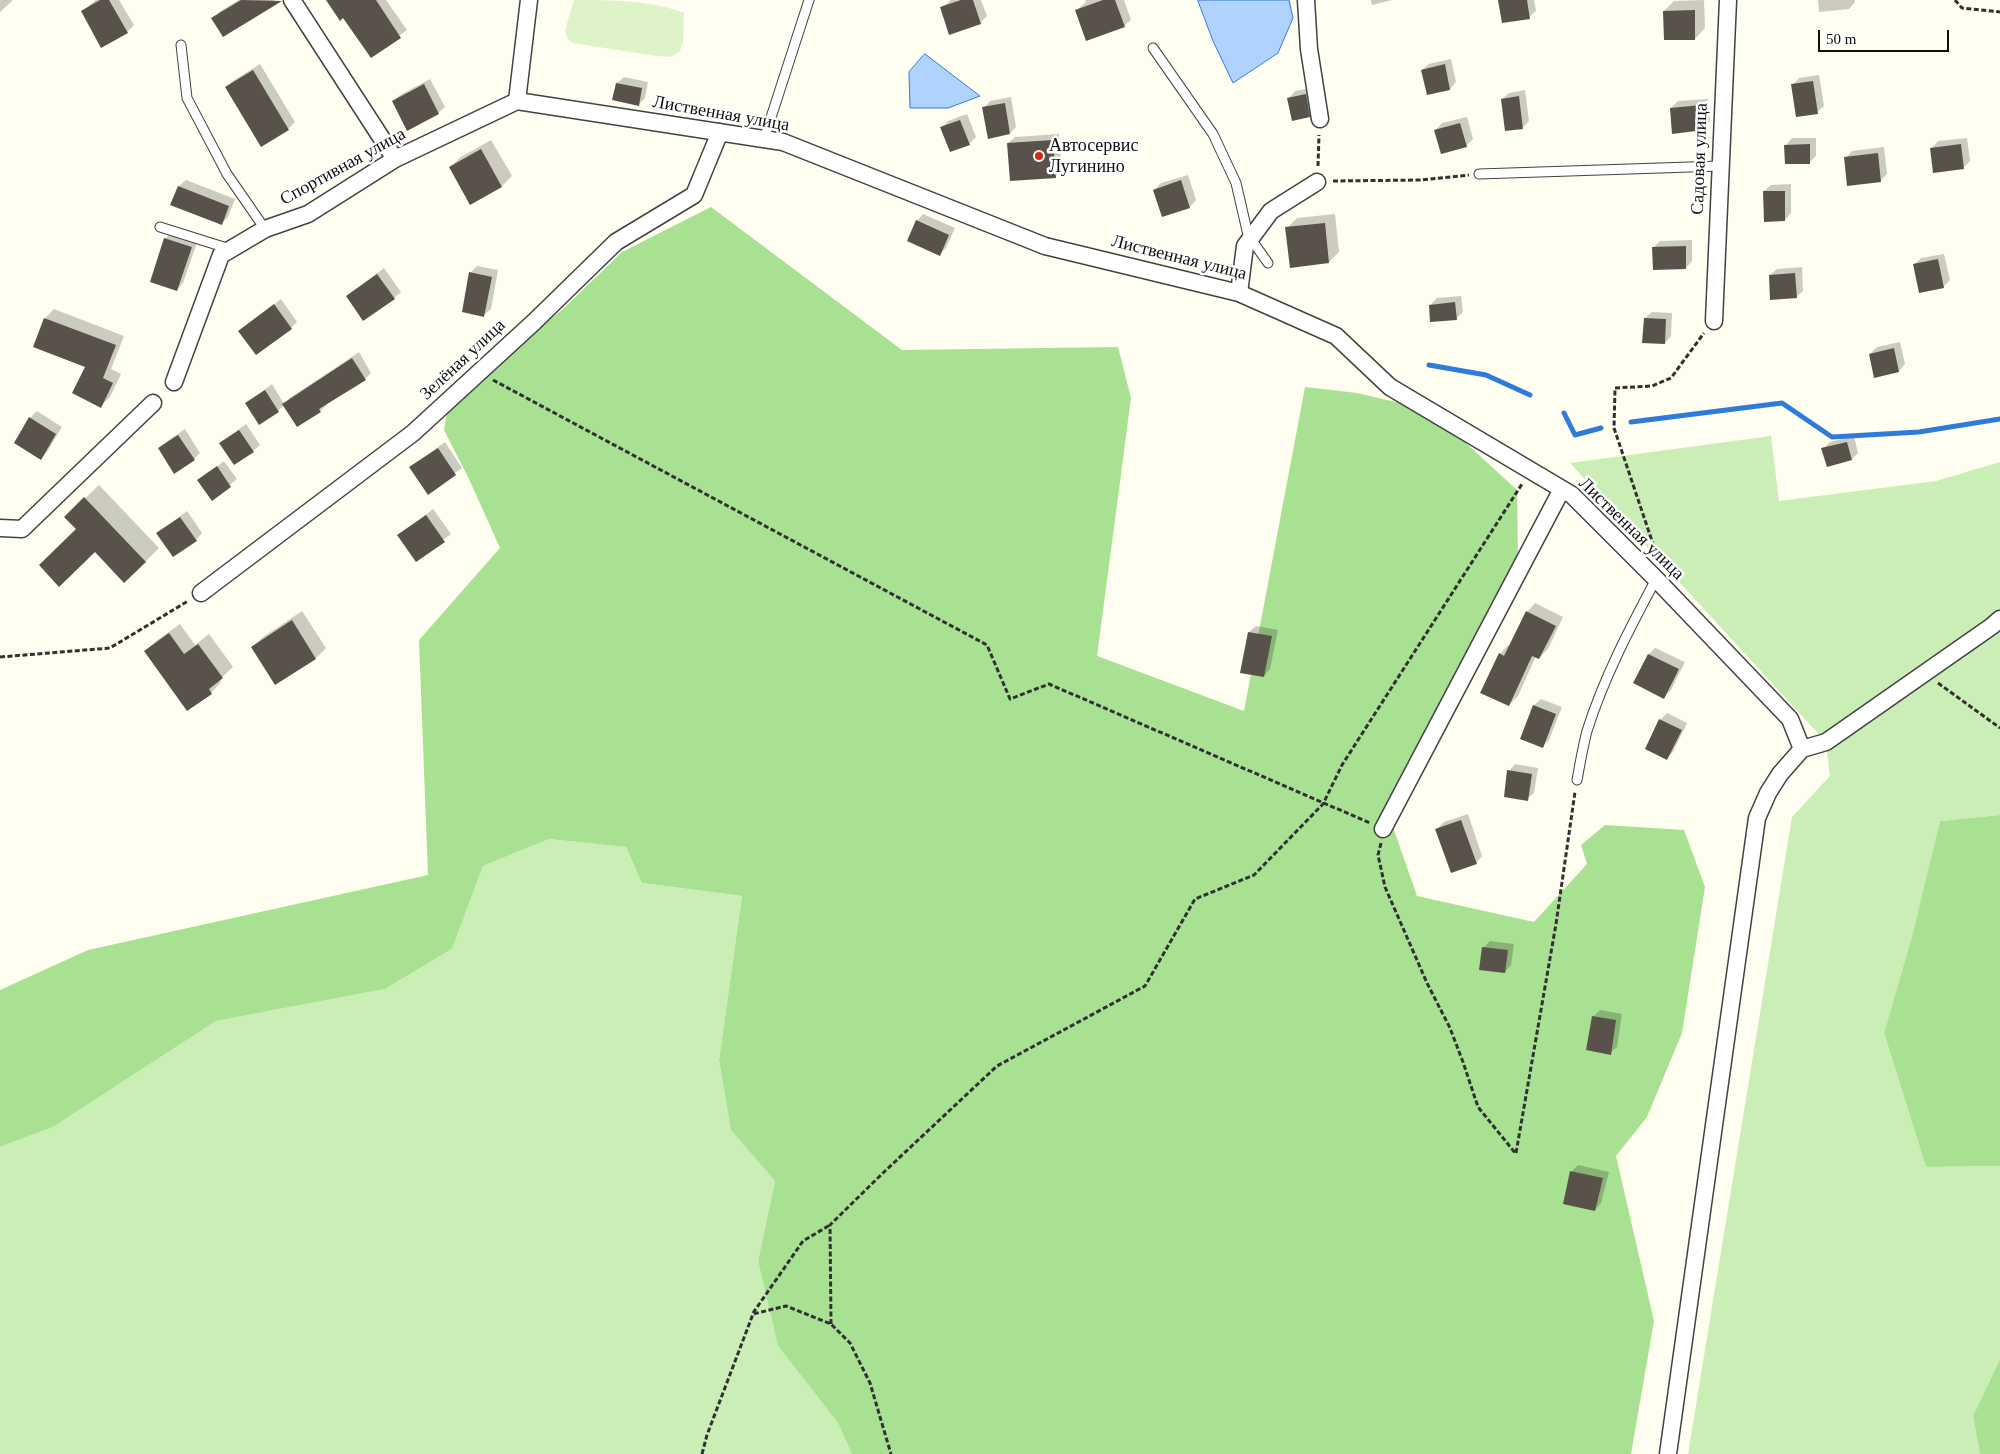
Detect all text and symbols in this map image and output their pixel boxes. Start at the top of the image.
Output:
scale bar [1820,20,1951,52]
text: 50 m [1826,31,1856,47]
street label: Лиственная улица [651,91,791,137]
street label: Садовая улица [1687,103,1713,215]
street label: Спортивная улица [276,124,410,210]
place label: Автосервис Лугинино [1049,135,1138,178]
marker: Автосервис Лугинино [1033,150,1045,162]
street label: Лиственная улица [1109,231,1249,285]
street label: Зелёная улица [416,315,510,405]
street label: Лиственная улица [1574,473,1688,585]

